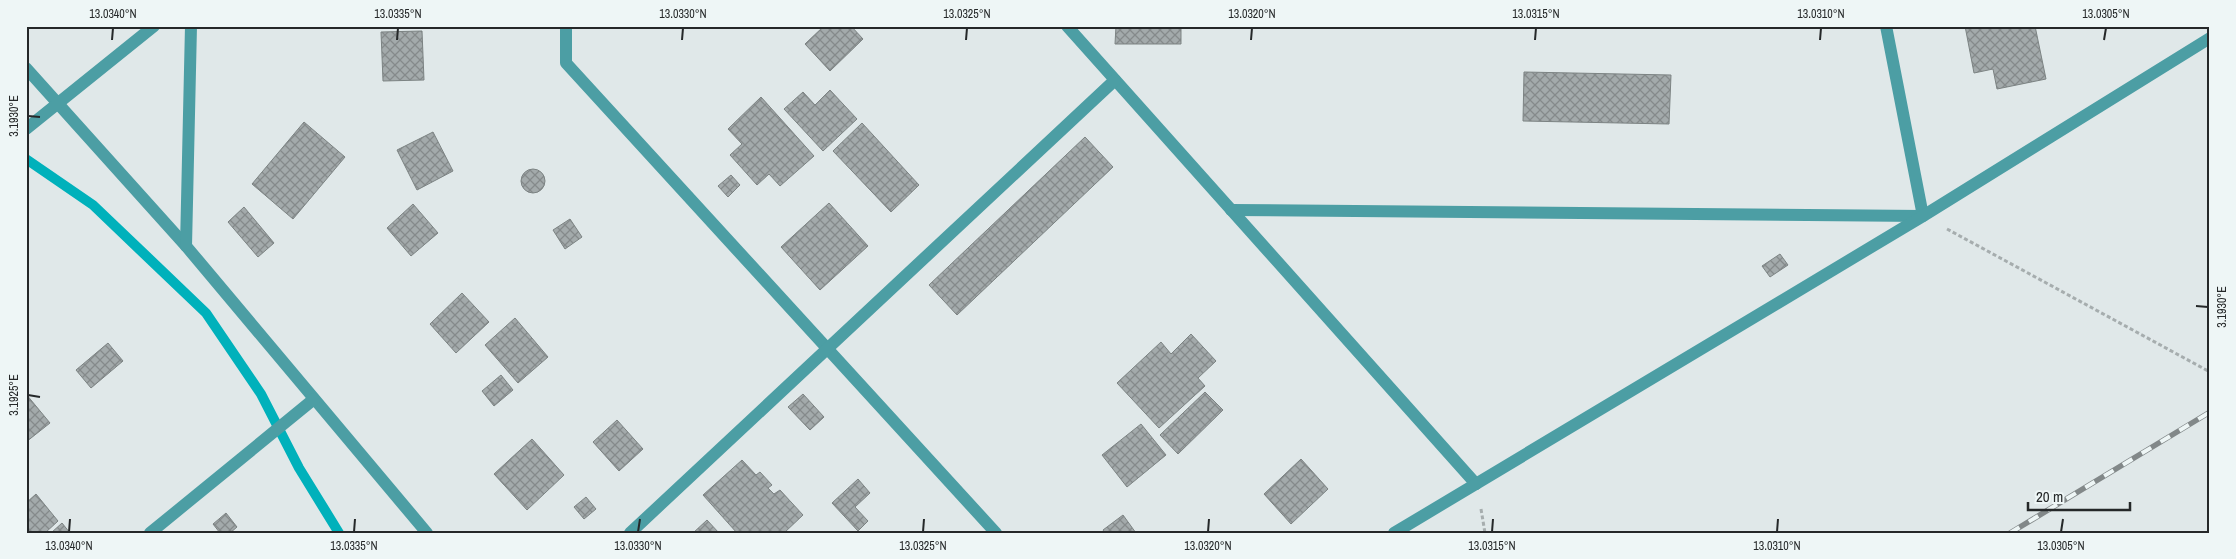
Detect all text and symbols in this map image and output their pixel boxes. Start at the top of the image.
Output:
text: 13.0340°N [89,6,137,22]
text: 13.0335°N [374,6,422,22]
text: 13.0330°N [659,6,707,22]
text: 13.0325°N [943,6,991,22]
text: 13.0320°N [1228,6,1276,22]
text: 13.0315°N [1512,6,1560,22]
text: 13.0310°N [1797,6,1845,22]
text: 13.0305°N [2082,6,2130,22]
text: 3.1930°E [6,95,22,137]
text: 3.1930°E [2214,286,2230,328]
text: 3.1925°E [6,374,22,416]
scale bar [2028,479,2131,511]
text: 20 m [2036,486,2063,507]
text: 13.0340°N [45,538,93,554]
text: 13.0335°N [330,538,378,554]
text: 13.0330°N [614,538,662,554]
text: 13.0325°N [899,538,947,554]
text: 13.0320°N [1184,538,1232,554]
text: 13.0315°N [1468,538,1516,554]
text: 13.0310°N [1753,538,1801,554]
text: 13.0305°N [2037,538,2085,554]

